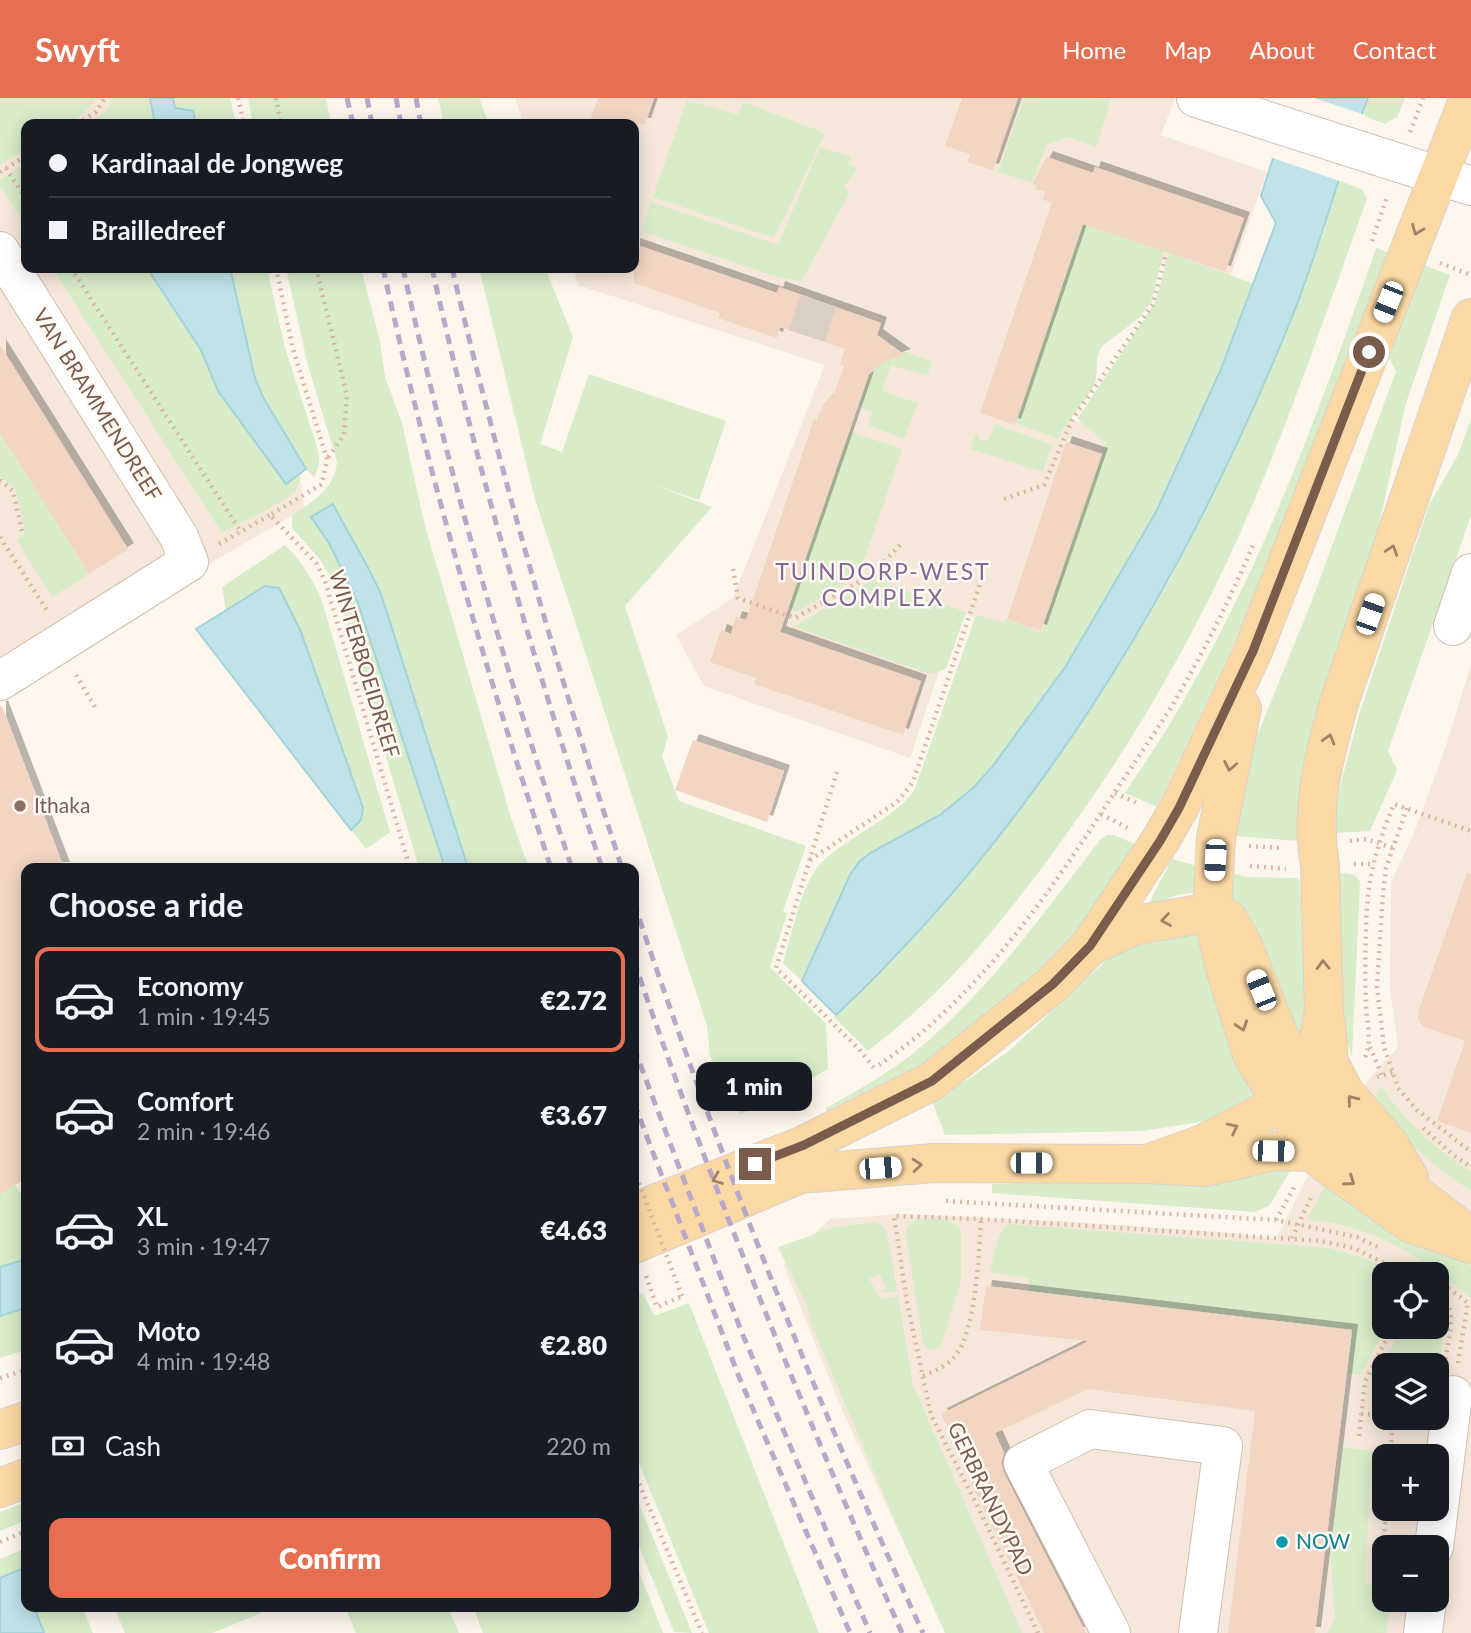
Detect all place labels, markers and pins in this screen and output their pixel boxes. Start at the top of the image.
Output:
place label: Ithaka [34,792,90,817]
marker: Ithaka [12,798,28,814]
place label: NOW [1296,1528,1351,1553]
marker: NOW [1274,1534,1290,1550]

